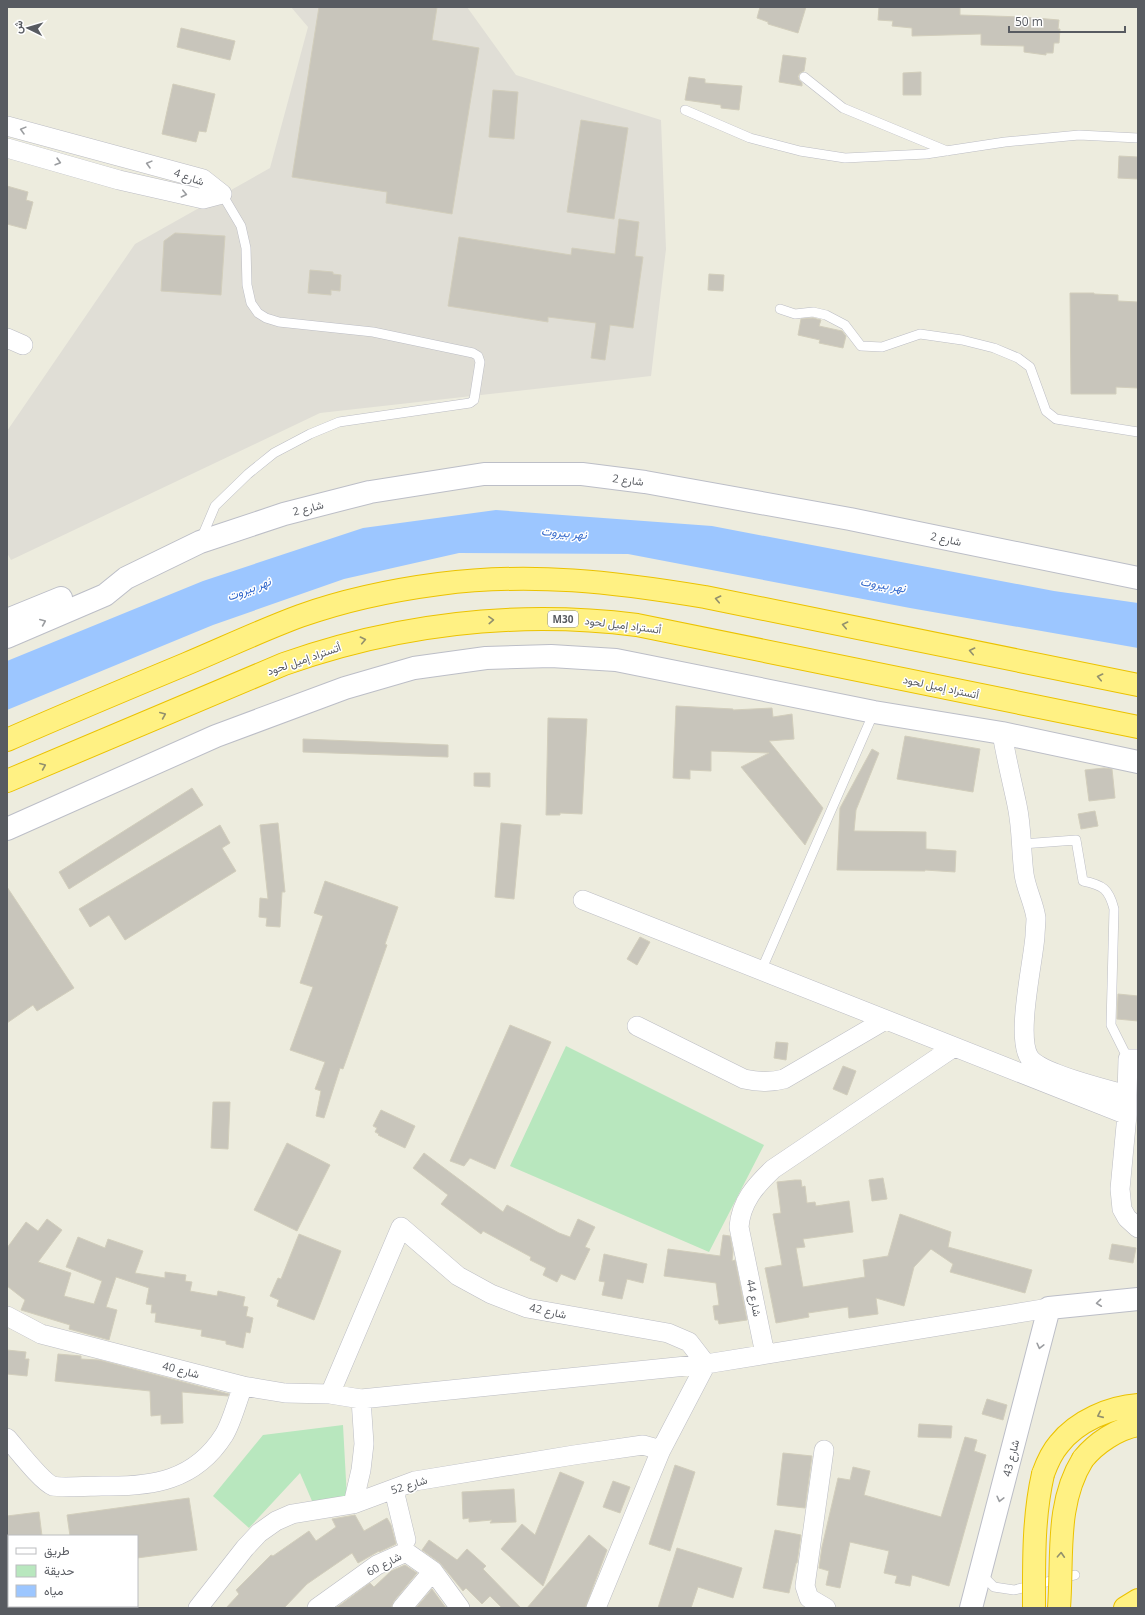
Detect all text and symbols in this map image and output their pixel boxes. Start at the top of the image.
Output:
north arrow [8,8,48,48]
scale bar [1009,8,1125,34]
text: 50 m [1015,13,1043,30]
text: ش [9,20,26,34]
one-way arrow [20,126,27,135]
one-way arrow [54,157,61,166]
one-way arrow [145,160,152,169]
street label: شارع 4 [172,164,207,190]
one-way arrow [181,190,187,198]
street label: شارع 2 [612,470,645,490]
street label: شارع 2 [291,496,325,520]
water label: نهر بيروت [541,522,588,543]
street label: شارع 2 [929,528,963,550]
water label: نهر بيروت [224,572,274,605]
water label: نهر بيروت [859,573,908,597]
one-way arrow [715,596,721,604]
road number: M30 [548,611,578,627]
street label: أتستراد إميل لحود [584,612,663,637]
one-way arrow [488,616,494,625]
one-way arrow [39,619,46,627]
one-way arrow [842,622,848,630]
one-way arrow [359,637,366,645]
street label: أتستراد إميل لحود [265,639,343,678]
one-way arrow [969,648,976,656]
street label: أتستراد إميل لحود [902,671,981,702]
one-way arrow [1097,674,1103,682]
one-way arrow [159,712,166,720]
one-way arrow [38,763,46,771]
street label: شارع 44 [743,1278,765,1318]
street label: شارع 42 [528,1299,568,1323]
one-way arrow [1096,1299,1102,1308]
one-way arrow [1036,1343,1044,1349]
street label: شارع 40 [161,1358,201,1382]
one-way arrow [1097,1410,1105,1418]
street label: شارع 43 [999,1438,1023,1478]
street label: شارع 52 [389,1472,430,1498]
one-way arrow [997,1496,1005,1502]
legend [8,1535,138,1607]
text: طريق [44,1542,70,1559]
street label: شارع 60 [364,1548,405,1580]
one-way arrow [1056,1552,1065,1558]
text: حديقة [44,1562,74,1579]
text: مياه [44,1582,63,1599]

